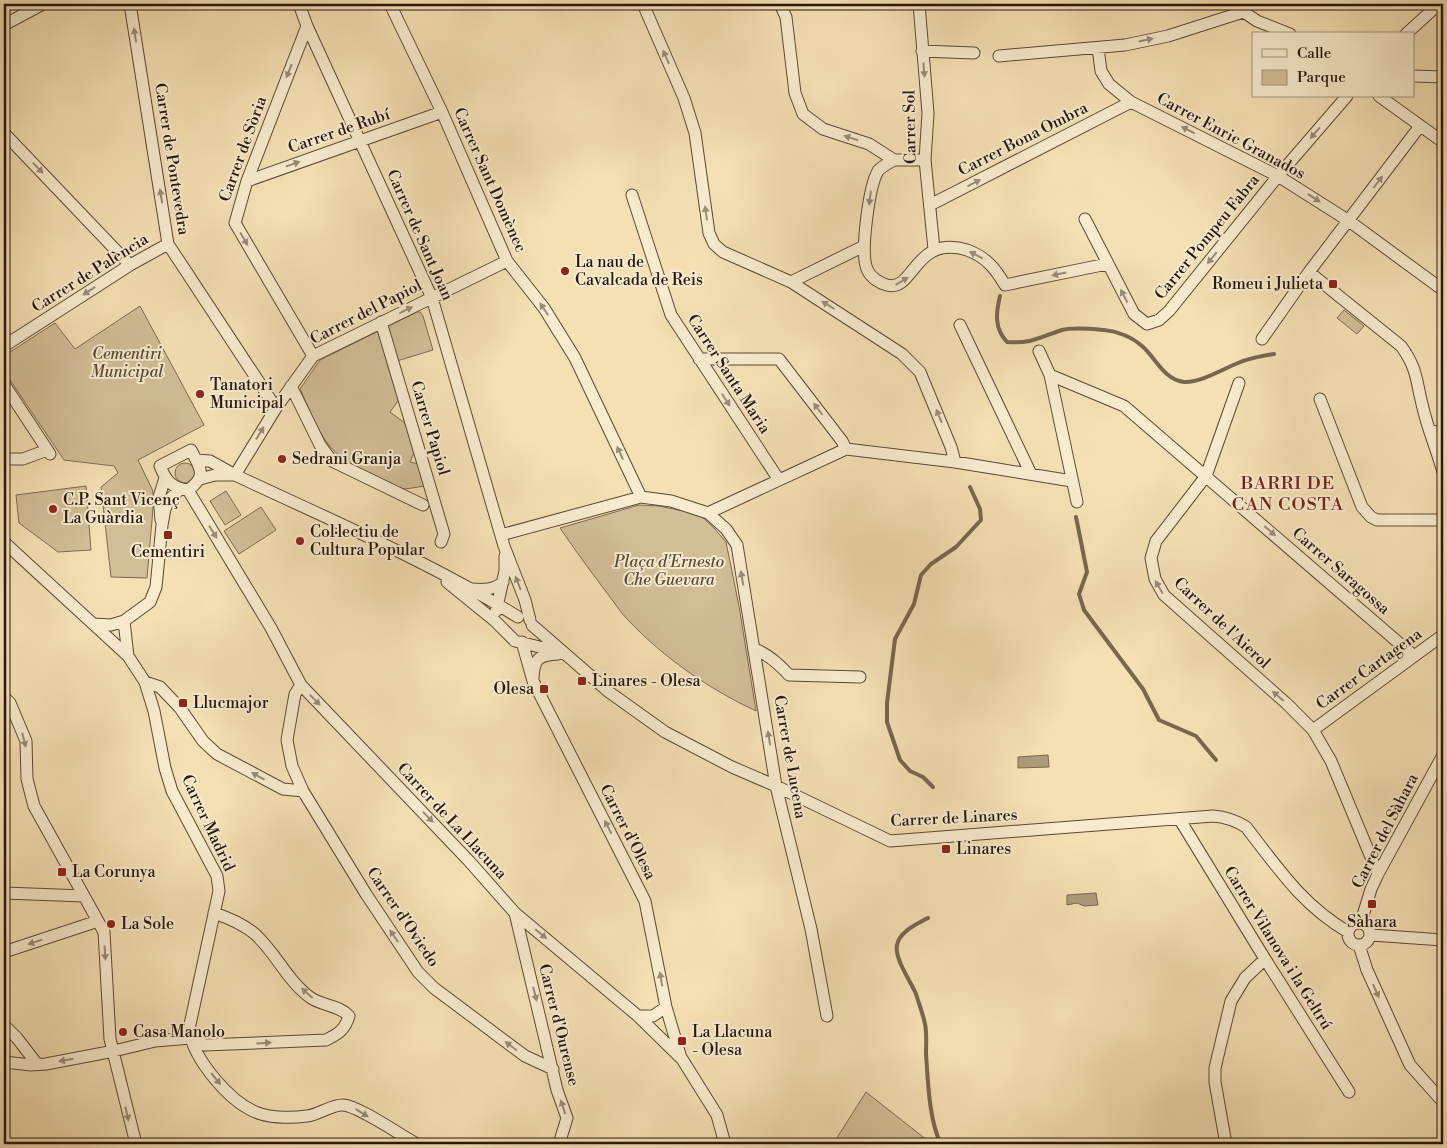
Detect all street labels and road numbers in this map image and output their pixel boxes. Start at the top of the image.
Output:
street label: Carrer de Pontevedra [150,82,194,237]
street label: Carrer Enric Granados [1153,88,1309,184]
street label: Carrer Sol [899,89,921,164]
street label: Carrer de Sòria [215,93,272,204]
street label: Carrer Bona Ombra [955,97,1092,180]
street label: Carrer de Rubí [285,104,393,158]
street label: Carrer Sant Domènec [449,104,531,256]
street label: Carrer de Sant Joan [382,166,458,304]
street label: Carrer Pompeu Fabra [1150,170,1264,304]
street label: Carrer de Palència [28,229,153,317]
street label: Carrer del Papiol [307,275,426,349]
street label: Carrer Santa Maria [683,311,776,438]
street label: Carrer Papiol [406,378,454,478]
street label: Carrer Saragossa [1288,523,1395,619]
street label: Carrer de l'Aierol [1169,573,1275,673]
street label: Carrer Cartagena [1312,623,1426,714]
street label: Carrer de Lucena [769,694,811,821]
street label: Carrer de La Llacuna [393,759,512,884]
street label: Carrer del Sàhara [1347,769,1423,892]
street label: Carrer Madrid [177,771,239,875]
street label: Carrer d'Olesa [595,781,661,884]
street label: Carrer de Linares [890,805,1018,831]
street label: Carrer d'Oviedo [362,863,444,971]
street label: Carrer Vilanova i la Geltrú [1219,863,1337,1033]
street label: Carrer d'Ourense [534,962,584,1088]

